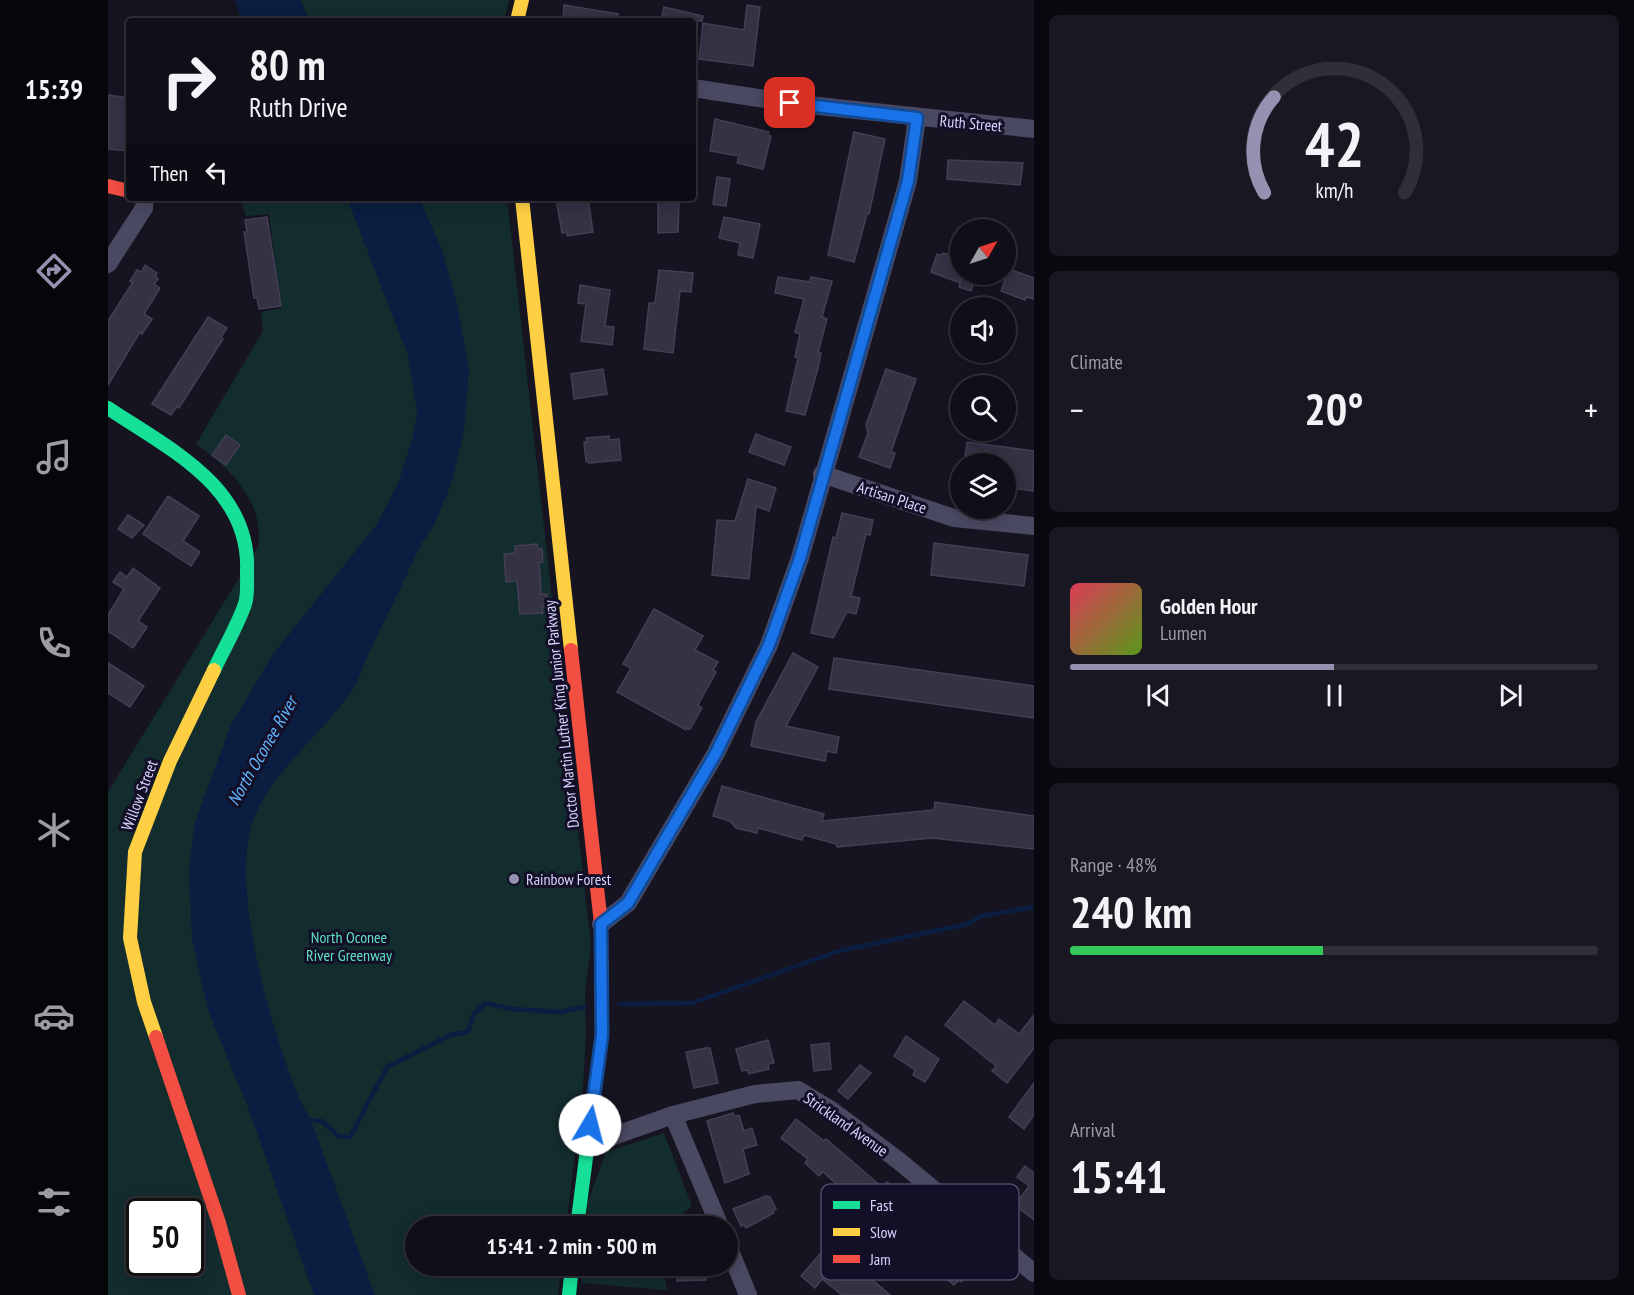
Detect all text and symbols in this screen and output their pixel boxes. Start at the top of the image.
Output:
text: 80 m [249,37,326,92]
icon: right [150,42,228,120]
text: 15:39 [25,72,83,106]
pin [764,77,815,128]
icon: arrive [773,86,806,119]
text: Ruth Drive [249,90,348,124]
text: 42 [1304,103,1364,184]
street label: Ruth Street [939,110,1004,136]
icon: left [200,156,233,189]
text: Then [150,159,188,187]
text: km/h [1315,176,1353,204]
north arrow [950,219,1016,285]
map controls [950,219,1016,519]
icon: directions [33,250,75,292]
button: sound [950,297,1016,363]
text: Climate [1070,349,1123,375]
button: search [950,375,1016,441]
text: 20° [1304,379,1364,437]
text: − [1070,388,1084,431]
text: + [1584,388,1598,431]
icon: music [33,436,75,478]
button: layers [950,453,1016,519]
street label: Artisan Place [855,476,929,518]
text: Golden Hour [1160,592,1258,620]
street label: Doctor Martin Luther King Junior Parkway [539,599,583,829]
text: Lumen [1160,620,1207,646]
icon: phone [33,622,75,664]
icon: previous [1142,679,1175,712]
icon: pause [1318,679,1351,712]
icon: next [1494,679,1527,712]
water label: North Oconee River [222,690,304,809]
street label: Willow Street [116,756,162,833]
icon: climate [33,809,75,851]
text: Range · 48% [1070,852,1157,878]
place label: Rainbow Forest [526,869,612,889]
marker: Rainbow Forest [507,872,521,886]
text: 240 km [1070,882,1192,940]
park label: North Oconee River Greenway [306,927,392,965]
icon: car [33,995,75,1037]
street label: Strickland Avenue [800,1088,892,1160]
position arrow [558,1093,622,1157]
text: Arrival [1070,1117,1115,1143]
text: 15:41 [1070,1147,1167,1205]
icon: filters [33,1181,75,1223]
legend [821,1184,1019,1280]
text: Fast [870,1195,893,1215]
speed limit sign: 50 [126,1198,204,1276]
text: Slow [870,1222,897,1242]
text: 15:41 · 2 min · 500 m [486,1232,657,1260]
text: Jam [869,1249,891,1269]

